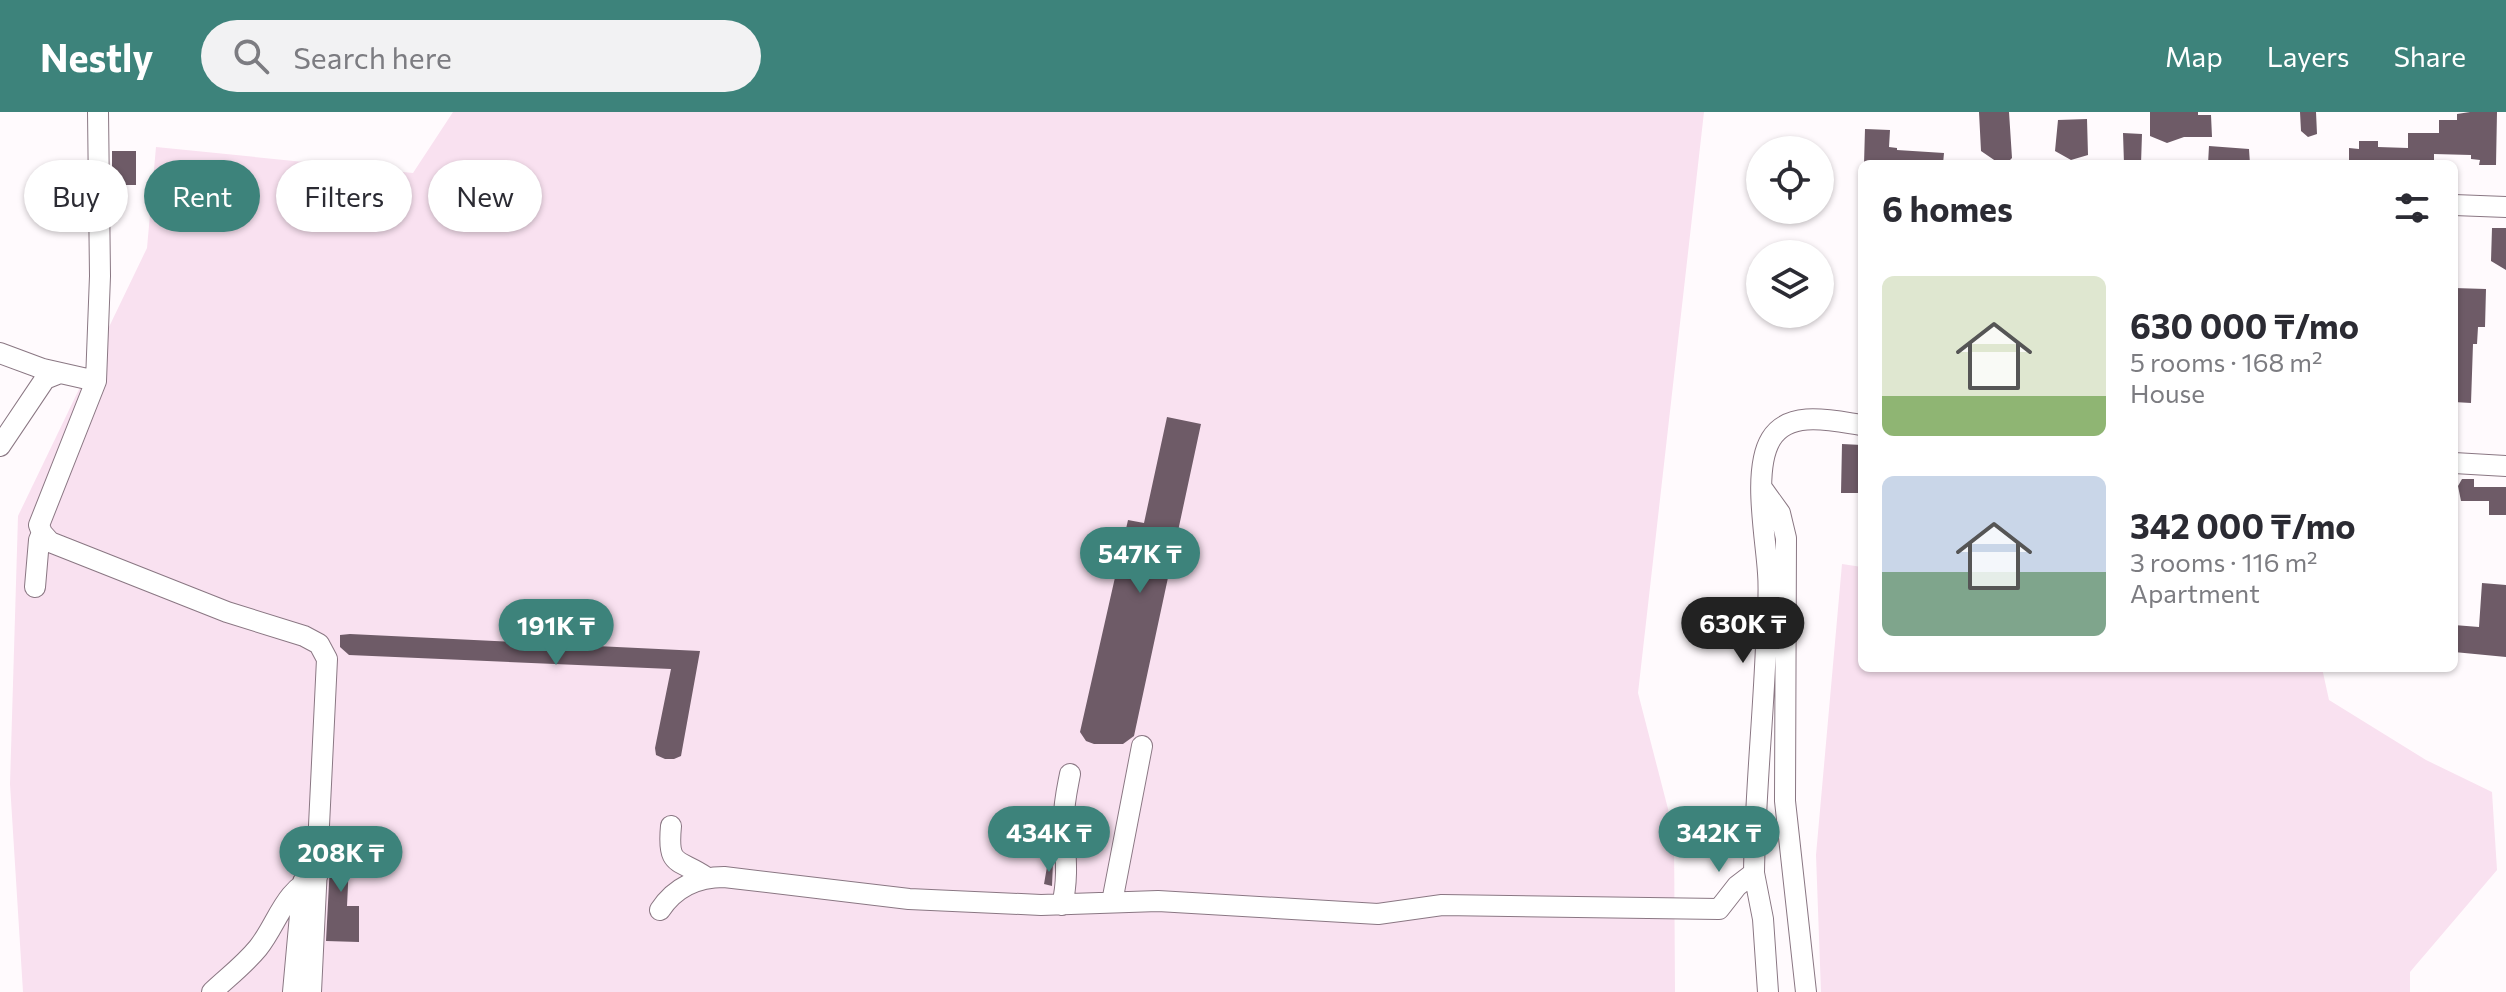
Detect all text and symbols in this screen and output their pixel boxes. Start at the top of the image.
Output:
search box [201,20,761,92]
text: Nestly [40,33,153,80]
icon: search [229,34,273,78]
text: Search here [293,38,452,75]
text: Map [2165,39,2223,73]
text: Layers [2267,39,2349,73]
text: Share [2393,39,2466,73]
map controls [1746,136,1834,328]
button: locate [1746,136,1834,224]
chip: Buy [24,160,128,232]
chip: Rent [144,160,260,232]
chip: Filters [276,160,412,232]
chip: New [428,160,542,232]
icon: filters [2390,186,2434,230]
text: 6 homes [1882,187,2013,229]
button: layers [1746,240,1834,328]
text: 630 000 ₸/mo [2130,304,2359,346]
icon: home [1946,308,2042,404]
text: 5 rooms · 168 m² [2130,346,2322,377]
text: House [2130,377,2205,408]
text: 342 000 ₸/mo [2130,504,2356,546]
icon: home [1946,508,2042,604]
pin: 547K ₸ [1075,527,1205,595]
text: 547K ₸ [1098,537,1182,568]
text: 3 rooms · 116 m² [2130,546,2318,577]
text: Apartment [2130,577,2260,608]
pin: 630K ₸ [1678,597,1808,665]
pin: 191K ₸ [491,599,621,667]
text: 630K ₸ [1699,607,1787,638]
text: 191K ₸ [517,609,595,640]
pin: 434K ₸ [984,806,1114,874]
pin: 342K ₸ [1654,806,1784,874]
text: 434K ₸ [1006,816,1092,847]
text: 342K ₸ [1677,816,1761,847]
pin: 208K ₸ [276,826,406,894]
text: 208K ₸ [297,836,385,867]

